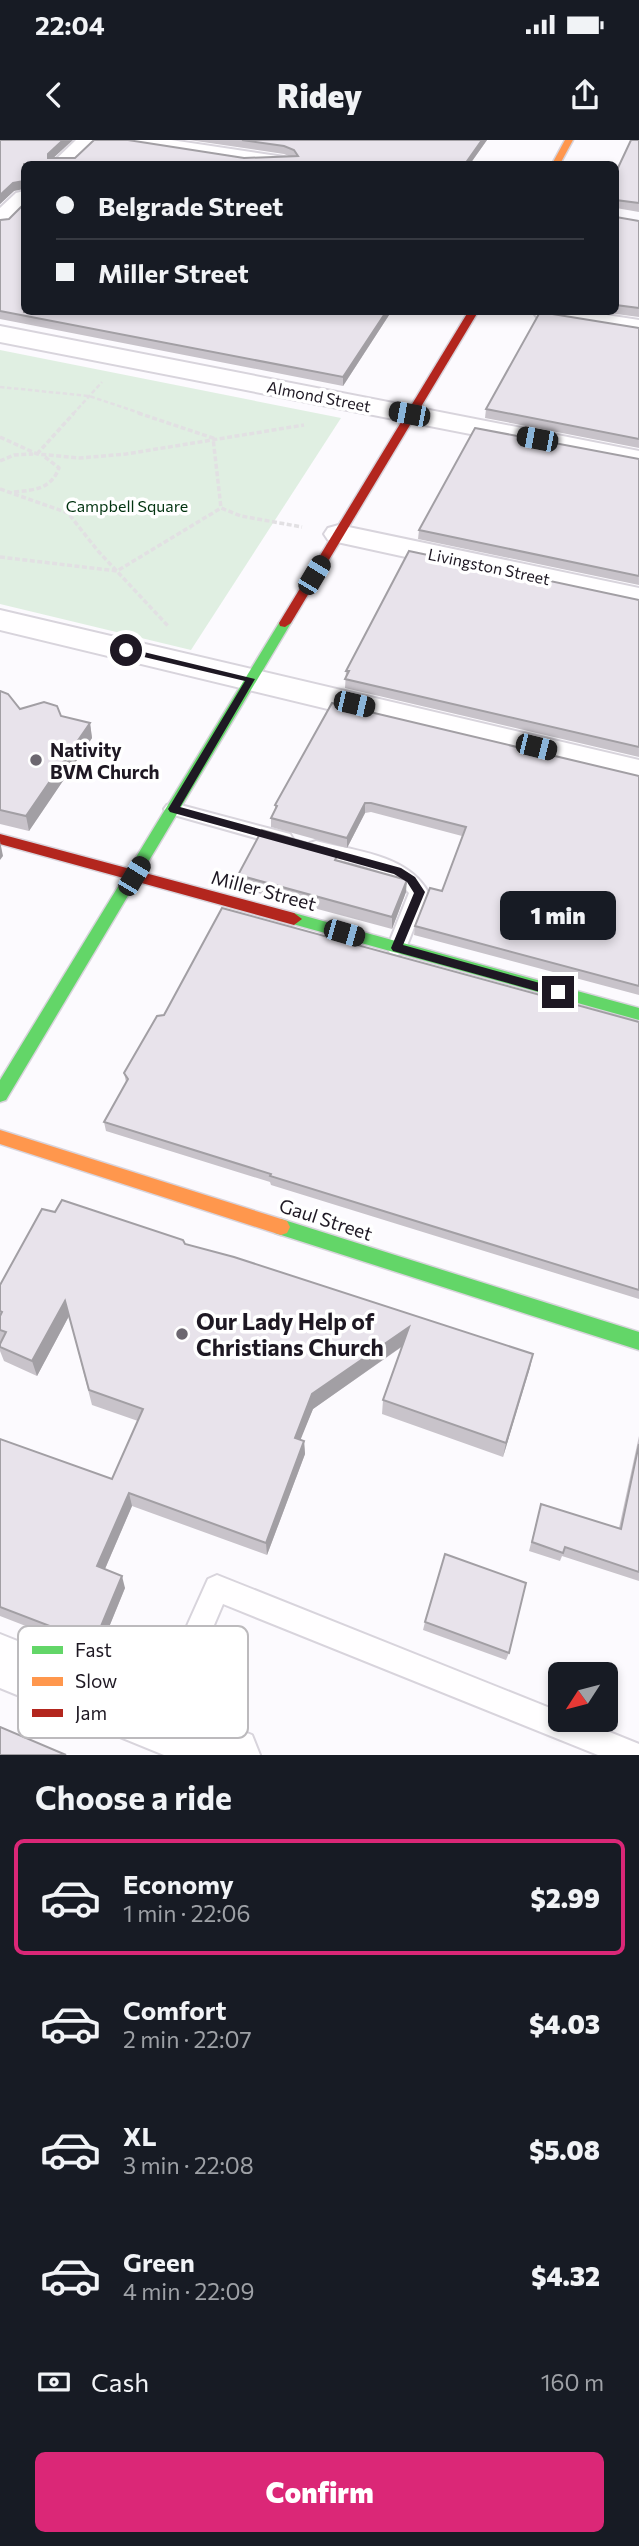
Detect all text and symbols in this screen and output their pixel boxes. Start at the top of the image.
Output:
text: 22:04 [35,9,105,40]
text: Ridey [277,75,362,115]
icon: back [35,76,73,114]
icon: share [566,76,604,114]
text: Belgrade Street [98,190,283,221]
text: Miller Street [98,257,249,288]
street label: Almond Street [265,377,373,415]
car [387,400,432,428]
car [515,425,560,453]
park label: Campbell Square [66,496,188,515]
street label: Livingston Street [426,544,552,588]
car [295,552,334,598]
route start [110,634,142,666]
car [332,689,377,719]
car [514,732,559,762]
place label: Nativity BVM Church [50,738,160,783]
marker: Nativity BVM Church [28,752,44,768]
car [115,853,154,899]
street label: Miller Street [209,865,319,915]
callout: 1 min [500,890,616,940]
text: 1 min [530,901,586,929]
car [321,917,368,949]
route end [542,976,574,1008]
street label: Gaul Street [276,1193,376,1245]
place label: Our Lady Help of Christians Church [196,1307,384,1361]
marker: Our Lady Help of Christians Church [174,1326,190,1342]
legend [18,1626,248,1738]
text: Fast [75,1638,112,1661]
north arrow [548,1662,618,1732]
map controls [548,1662,618,1732]
text: Slow [75,1669,117,1692]
text: Jam [75,1701,107,1724]
text: Choose a ride [35,1777,232,1817]
icon: car [39,1866,102,1929]
text: Economy [123,1868,234,1899]
text: $2.99 [531,1882,600,1913]
text: 1 min · 22:06 [123,1899,251,1927]
icon: car [39,1992,102,2055]
text: Comfort [123,1994,226,2025]
text: $4.03 [529,2008,600,2039]
text: 2 min · 22:07 [123,2025,252,2053]
icon: car [39,2118,102,2181]
text: XL [123,2120,157,2151]
text: $5.08 [529,2134,600,2165]
text: 3 min · 22:08 [123,2151,254,2179]
icon: car [39,2244,102,2307]
text: Green [123,2246,195,2277]
text: $4.32 [531,2260,600,2291]
text: 4 min · 22:09 [123,2277,255,2305]
icon: cash [35,2363,73,2401]
text: Cash [91,2366,149,2397]
text: 160 m [541,2368,604,2396]
button: Confirm [35,2452,604,2532]

